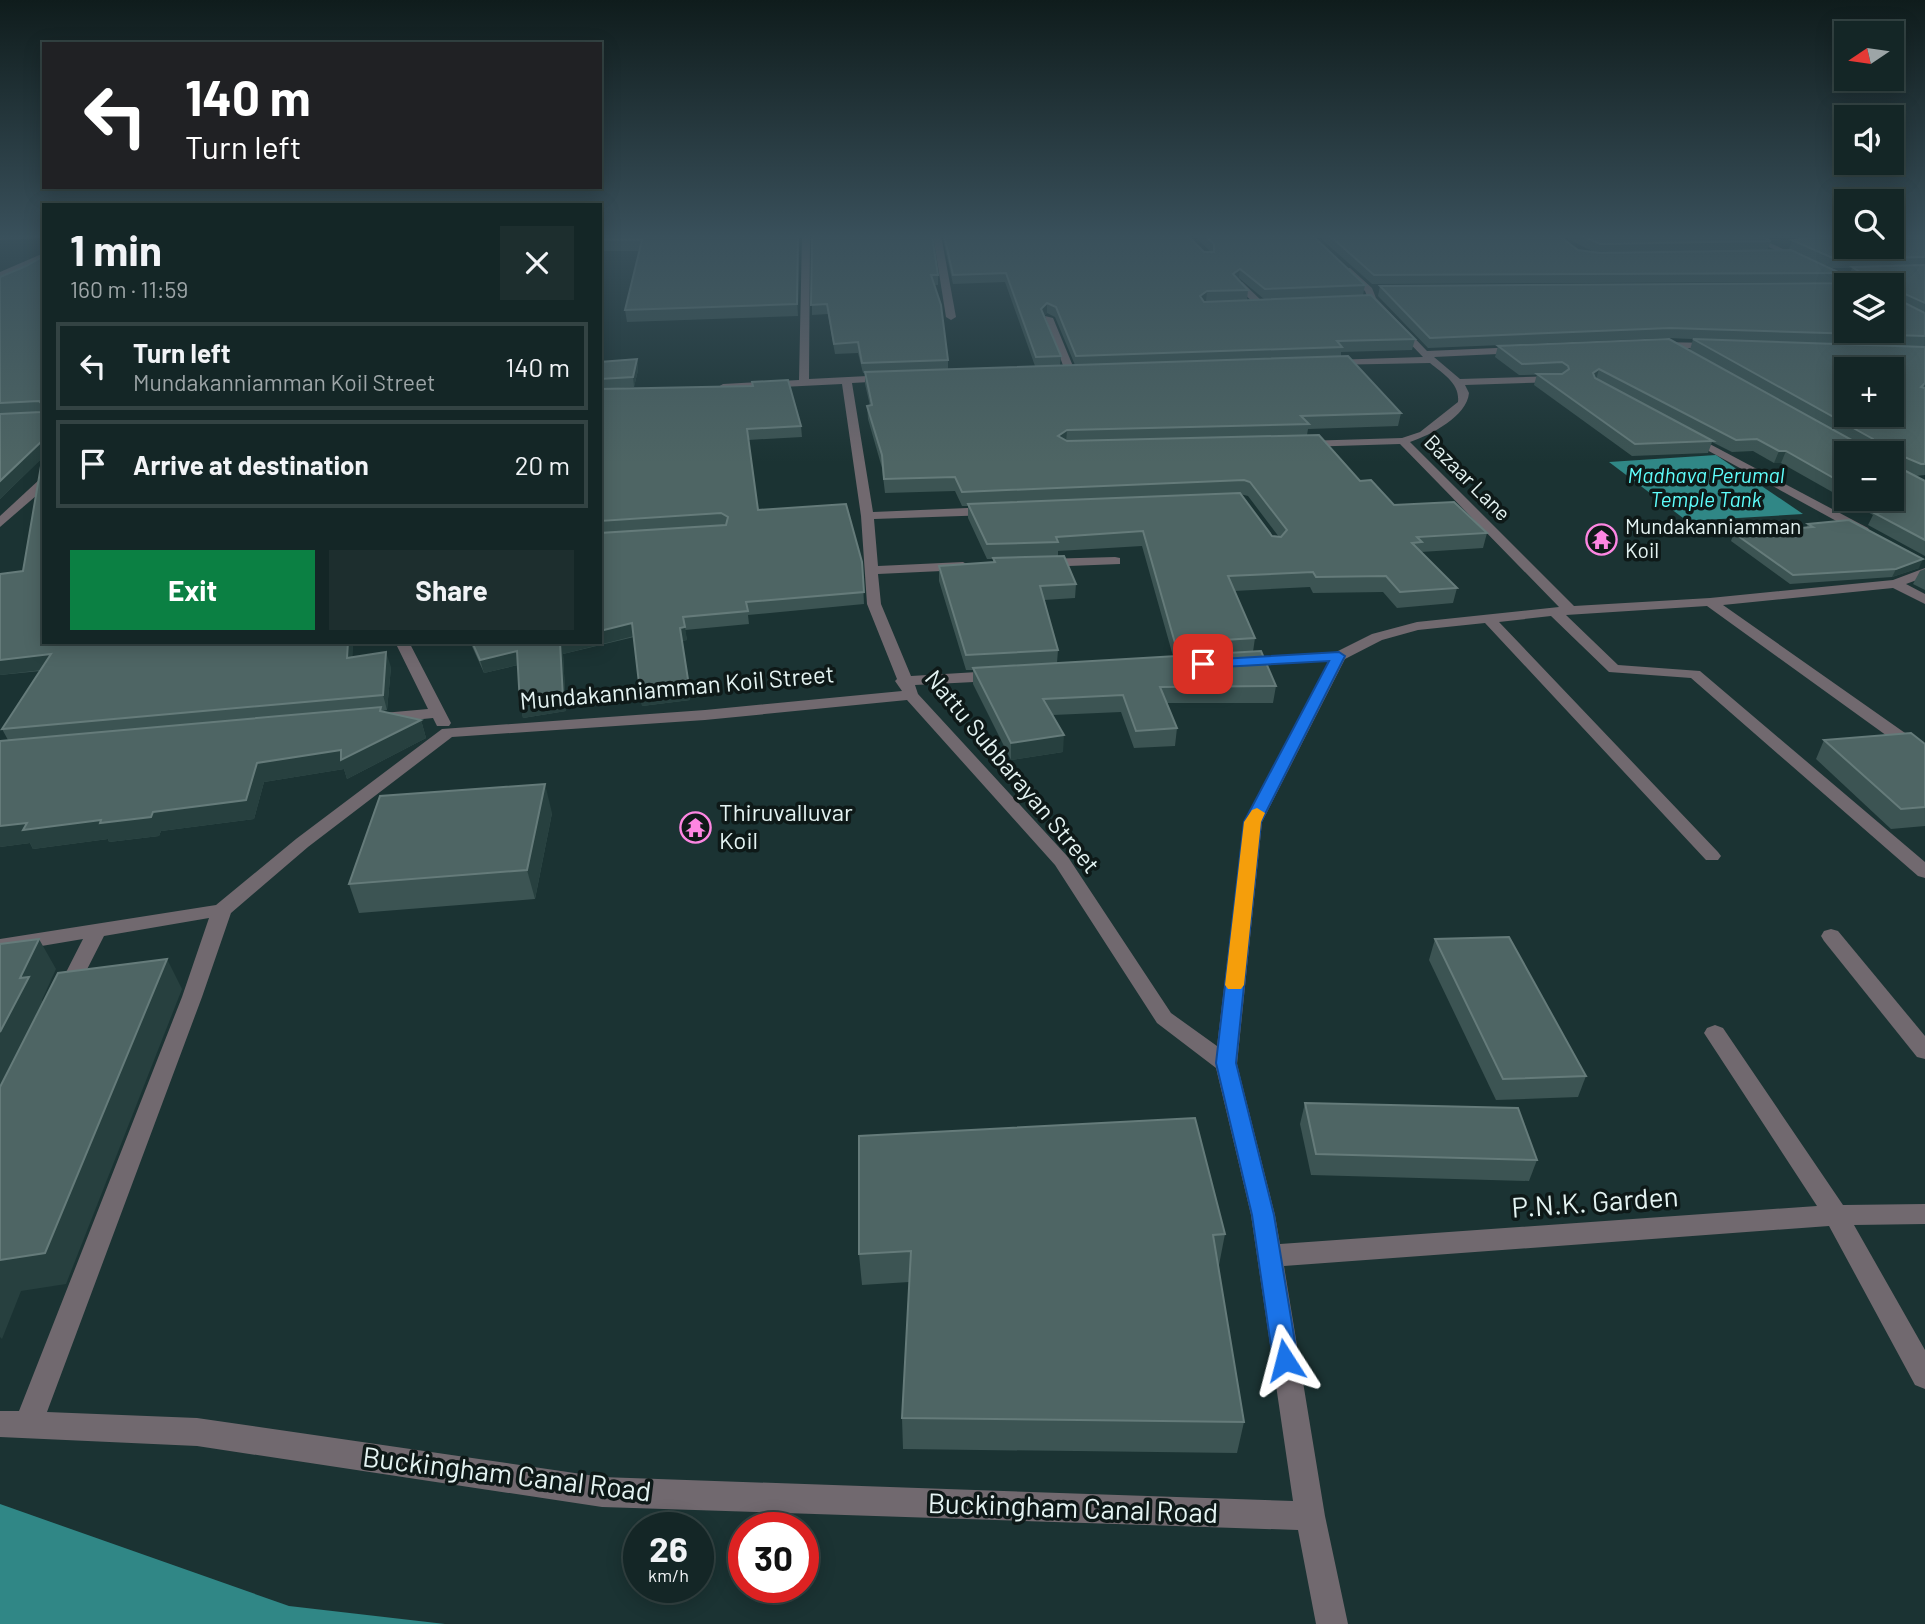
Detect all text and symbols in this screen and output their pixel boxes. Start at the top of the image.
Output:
north arrow [1834,21,1904,91]
map controls [1834,21,1904,511]
text: 140 m [185,67,311,126]
icon: left [70,70,161,161]
button: sound [1834,105,1904,175]
text: Turn left [185,127,302,165]
button: search [1834,189,1904,259]
text: 1 min [70,224,162,274]
button: close [500,226,574,300]
button: layers [1834,273,1904,343]
text: 160 m · 11:59 [70,275,188,303]
text: Turn left [133,337,231,368]
icon: left [74,347,112,385]
text: 140 m [505,351,570,382]
button: + [1834,357,1904,427]
text: Mundakanniamman Koil Street [133,368,435,396]
street label: Bazaar Lane [1420,429,1516,525]
button: − [1834,441,1904,511]
icon: arrive [74,445,112,483]
text: Arrive at destination [133,449,369,480]
text: 20 m [515,449,570,480]
water label: Madhava Perumal Temple Tank [1628,462,1785,511]
place label: Mundakanniamman Koil [1625,513,1801,562]
temple icon: Mundakanniamman Koil [1585,522,1619,556]
button: Exit [70,550,315,630]
button: Share [329,550,574,630]
pin [1173,634,1233,694]
icon: arrive [1184,645,1222,683]
street label: Mundakanniamman Koil Street [518,658,835,715]
street label: Nattu Subbarayan Street [920,664,1107,878]
place label: Thiruvalluvar Koil [719,797,853,854]
temple icon: Thiruvalluvar Koil [679,810,713,844]
street label: P.N.K. Garden [1510,1178,1680,1224]
position arrow [1248,1323,1322,1397]
street label: Buckingham Canal Road [361,1438,653,1508]
street label: Buckingham Canal Road [927,1485,1219,1529]
speed limit sign: 30 [728,1512,819,1603]
text: 26 [649,1527,688,1569]
text: km/h [648,1564,689,1586]

